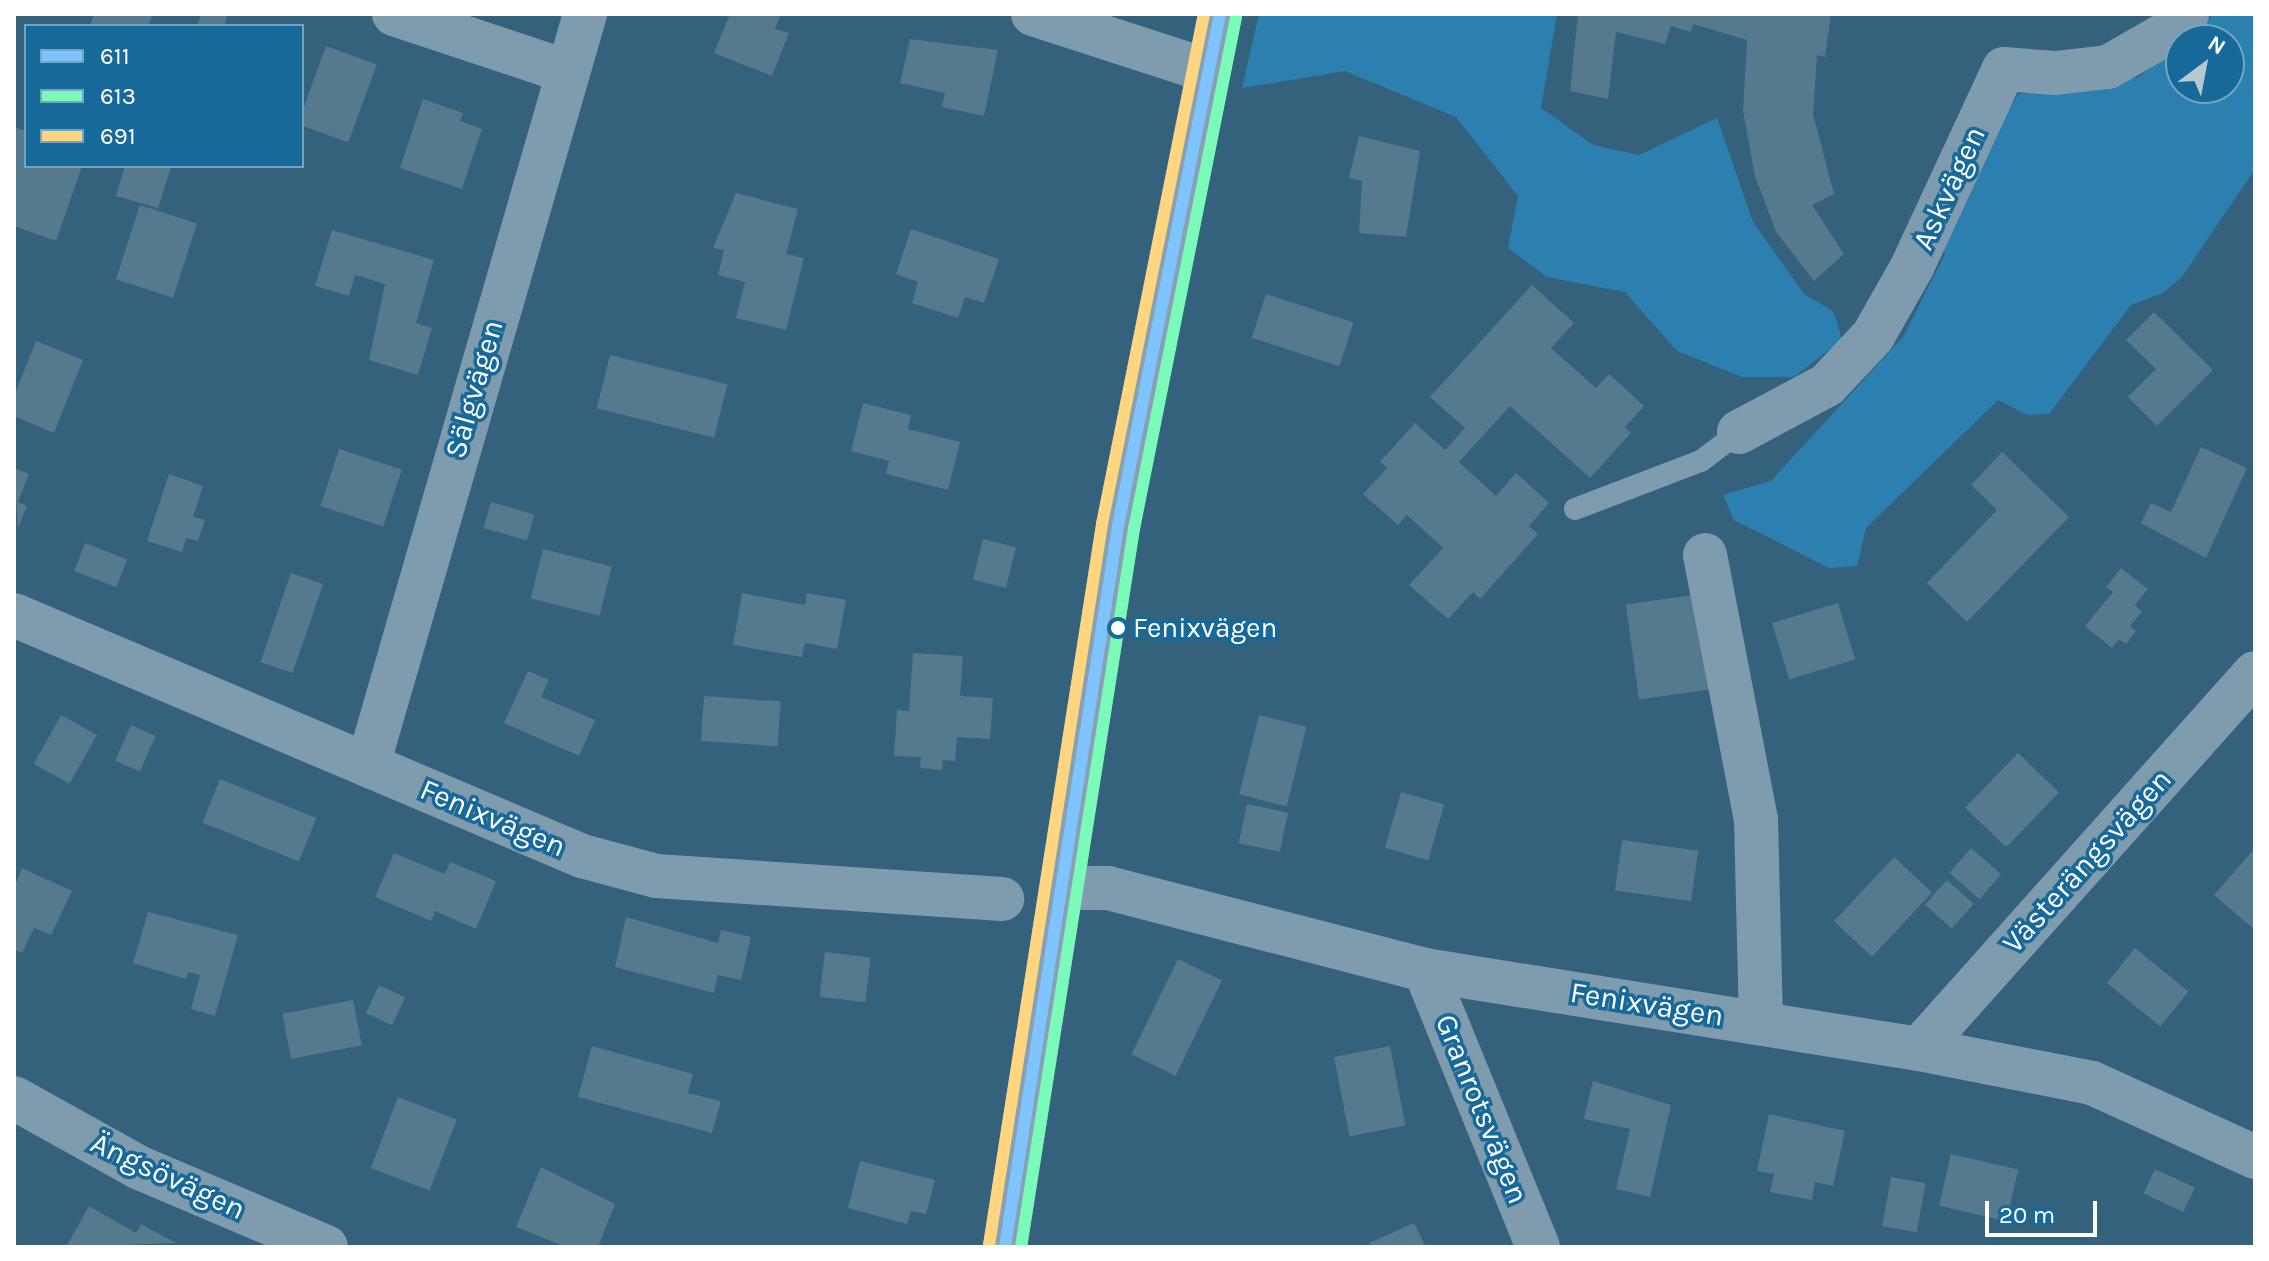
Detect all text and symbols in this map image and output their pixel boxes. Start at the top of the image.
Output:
legend [24,24,304,168]
north arrow [2165,24,2245,104]
text: N [2203,30,2230,61]
text: 611 [100,42,130,70]
text: 613 [100,82,136,110]
street label: Askvägen [1905,121,1993,255]
text: 691 [100,122,136,150]
street label: Sälgvägen [437,316,511,462]
place label: Fenixvägen [1133,611,1277,645]
marker: Fenixvägen [1110,620,1126,636]
street label: Västerängsvägen [1995,762,2179,960]
street label: Fenixvägen [415,771,571,865]
street label: Fenixvägen [1568,974,1726,1034]
street label: Granrotsvägen [1428,1009,1536,1209]
street label: Ängsövägen [85,1125,251,1227]
scale bar [1989,1185,2101,1235]
text: 20 m [1999,1201,2055,1229]

